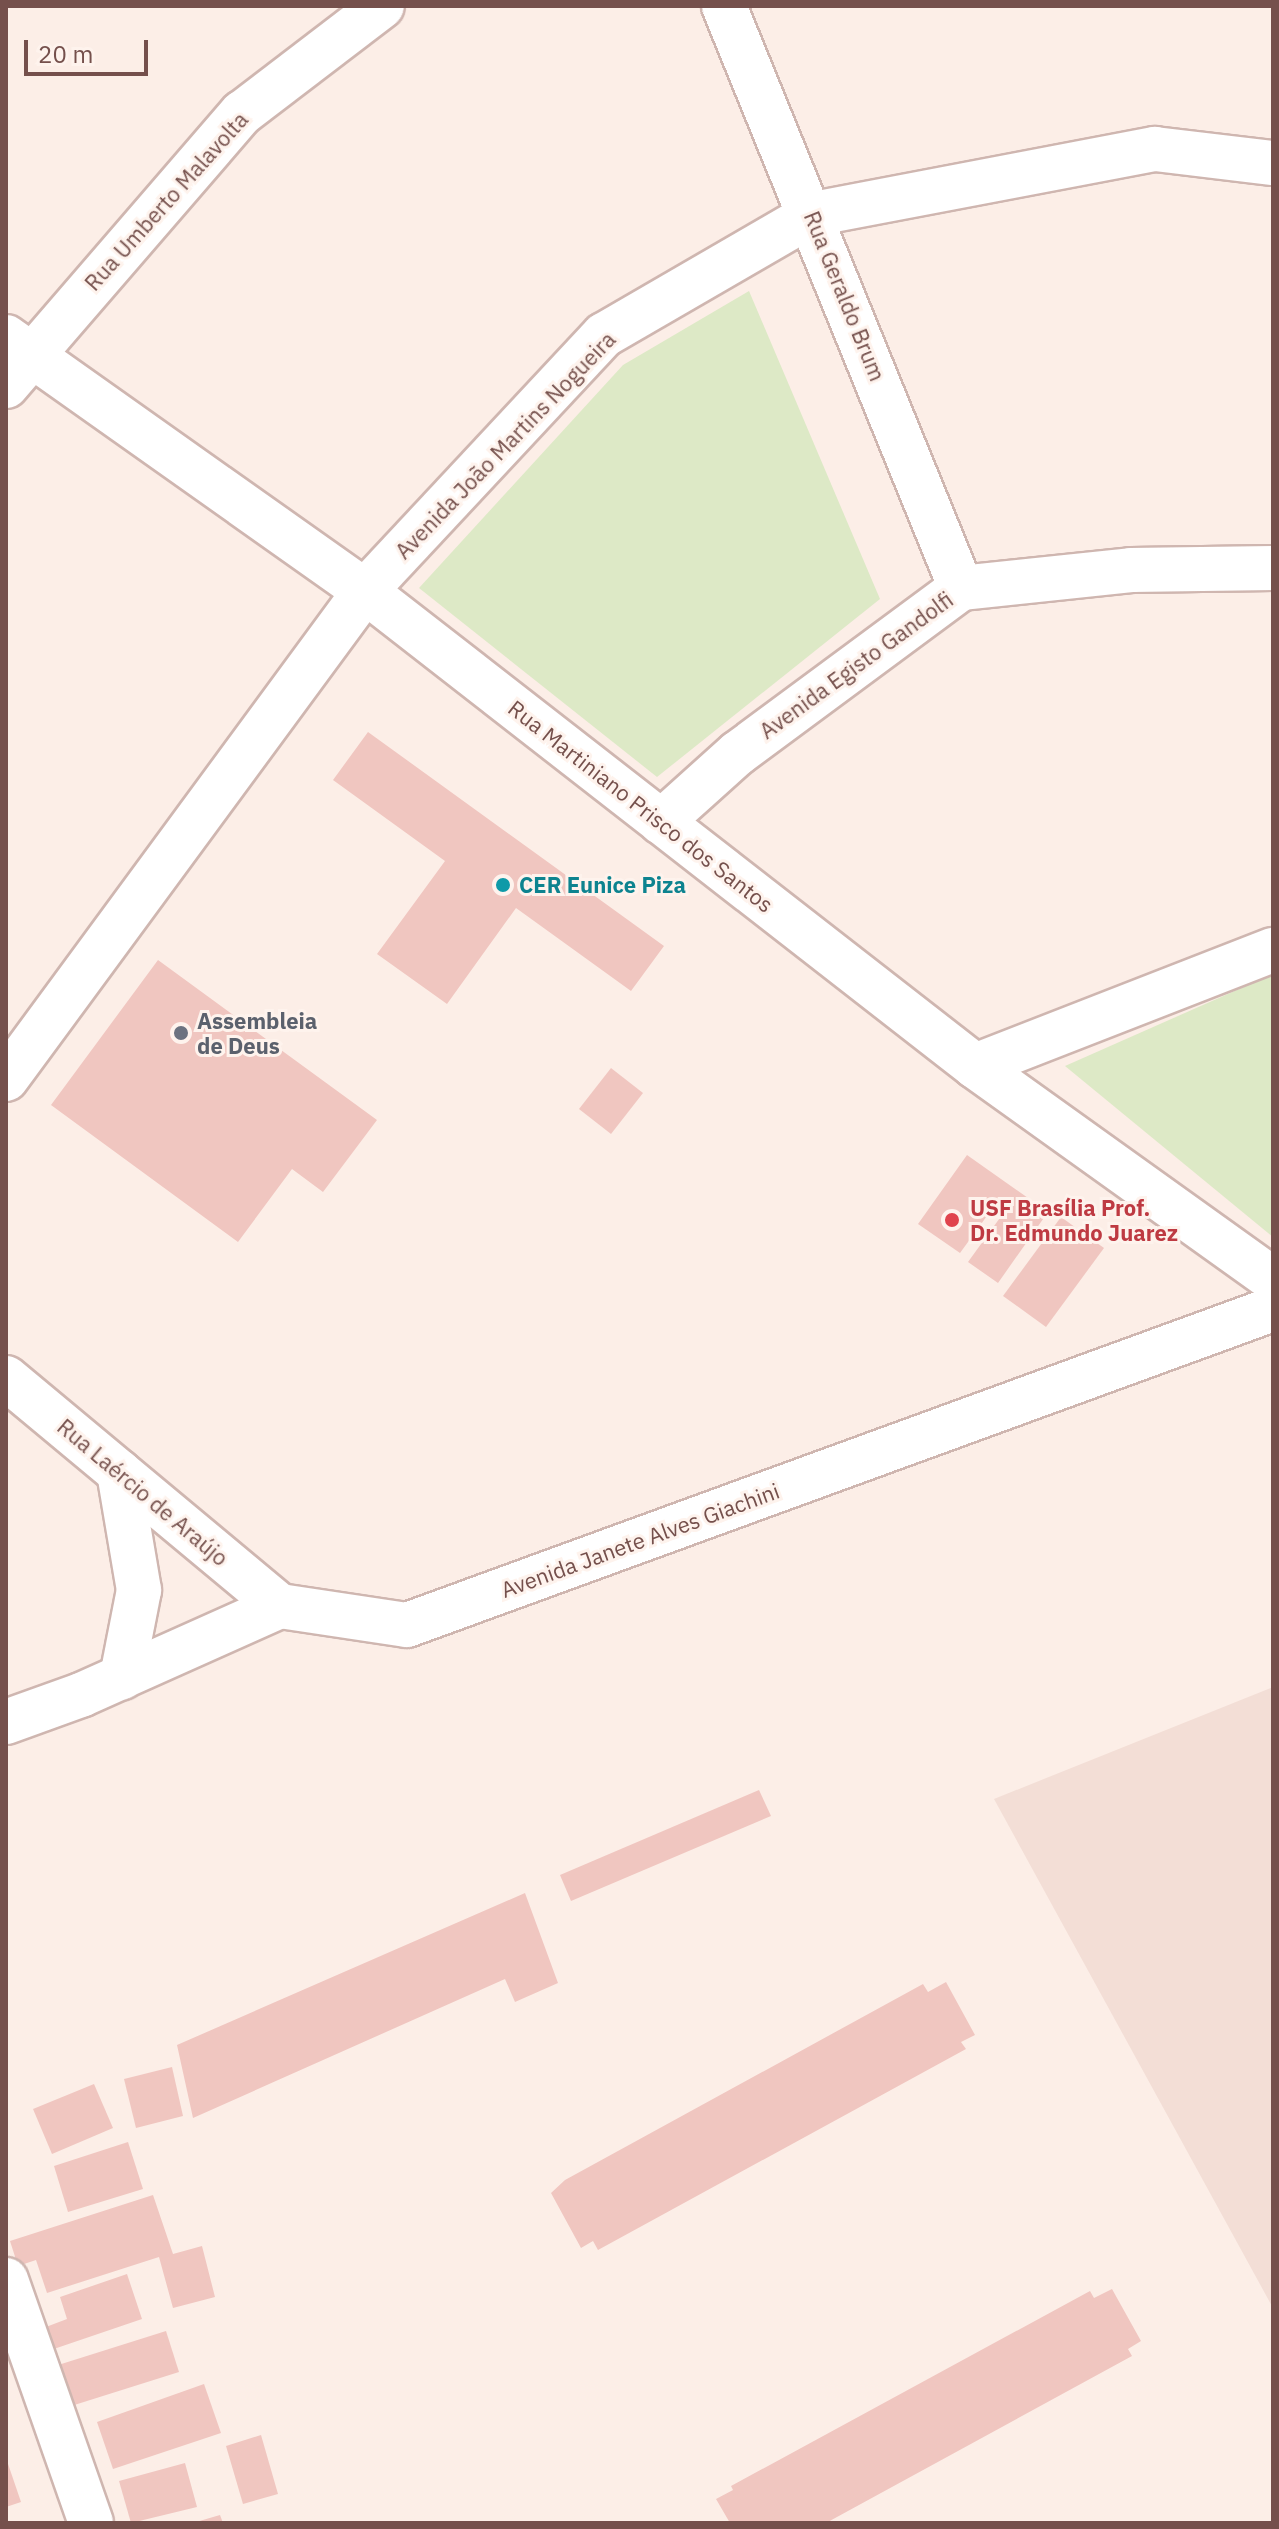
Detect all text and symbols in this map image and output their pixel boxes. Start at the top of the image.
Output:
scale bar [28,24,152,74]
text: 20 m [38,38,93,70]
street label: Rua Umberto Malavolta [79,106,253,296]
street label: Rua Geraldo Brum [799,207,891,385]
street label: Avenida João Martins Nogueira [389,326,621,564]
street label: Avenida Egisto Gandolfi [754,586,958,744]
street label: Rua Martiniano Prisco dos Santos [503,694,779,918]
place label: CER Eunice Piza [519,872,686,898]
marker: CER Eunice Piza [494,876,512,894]
place label: Assembleia de Deus [197,1007,317,1058]
marker: Assembleia de Deus [172,1024,190,1042]
place label: USF Brasília Prof. Dr. Edmundo Juarez [970,1194,1178,1246]
marker: USF Brasília Prof. Dr. Edmundo Juarez [941,1209,963,1231]
street label: Rua Laércio de Araújo [52,1413,234,1571]
street label: Avenida Janete Alves Giachini [497,1477,783,1603]

